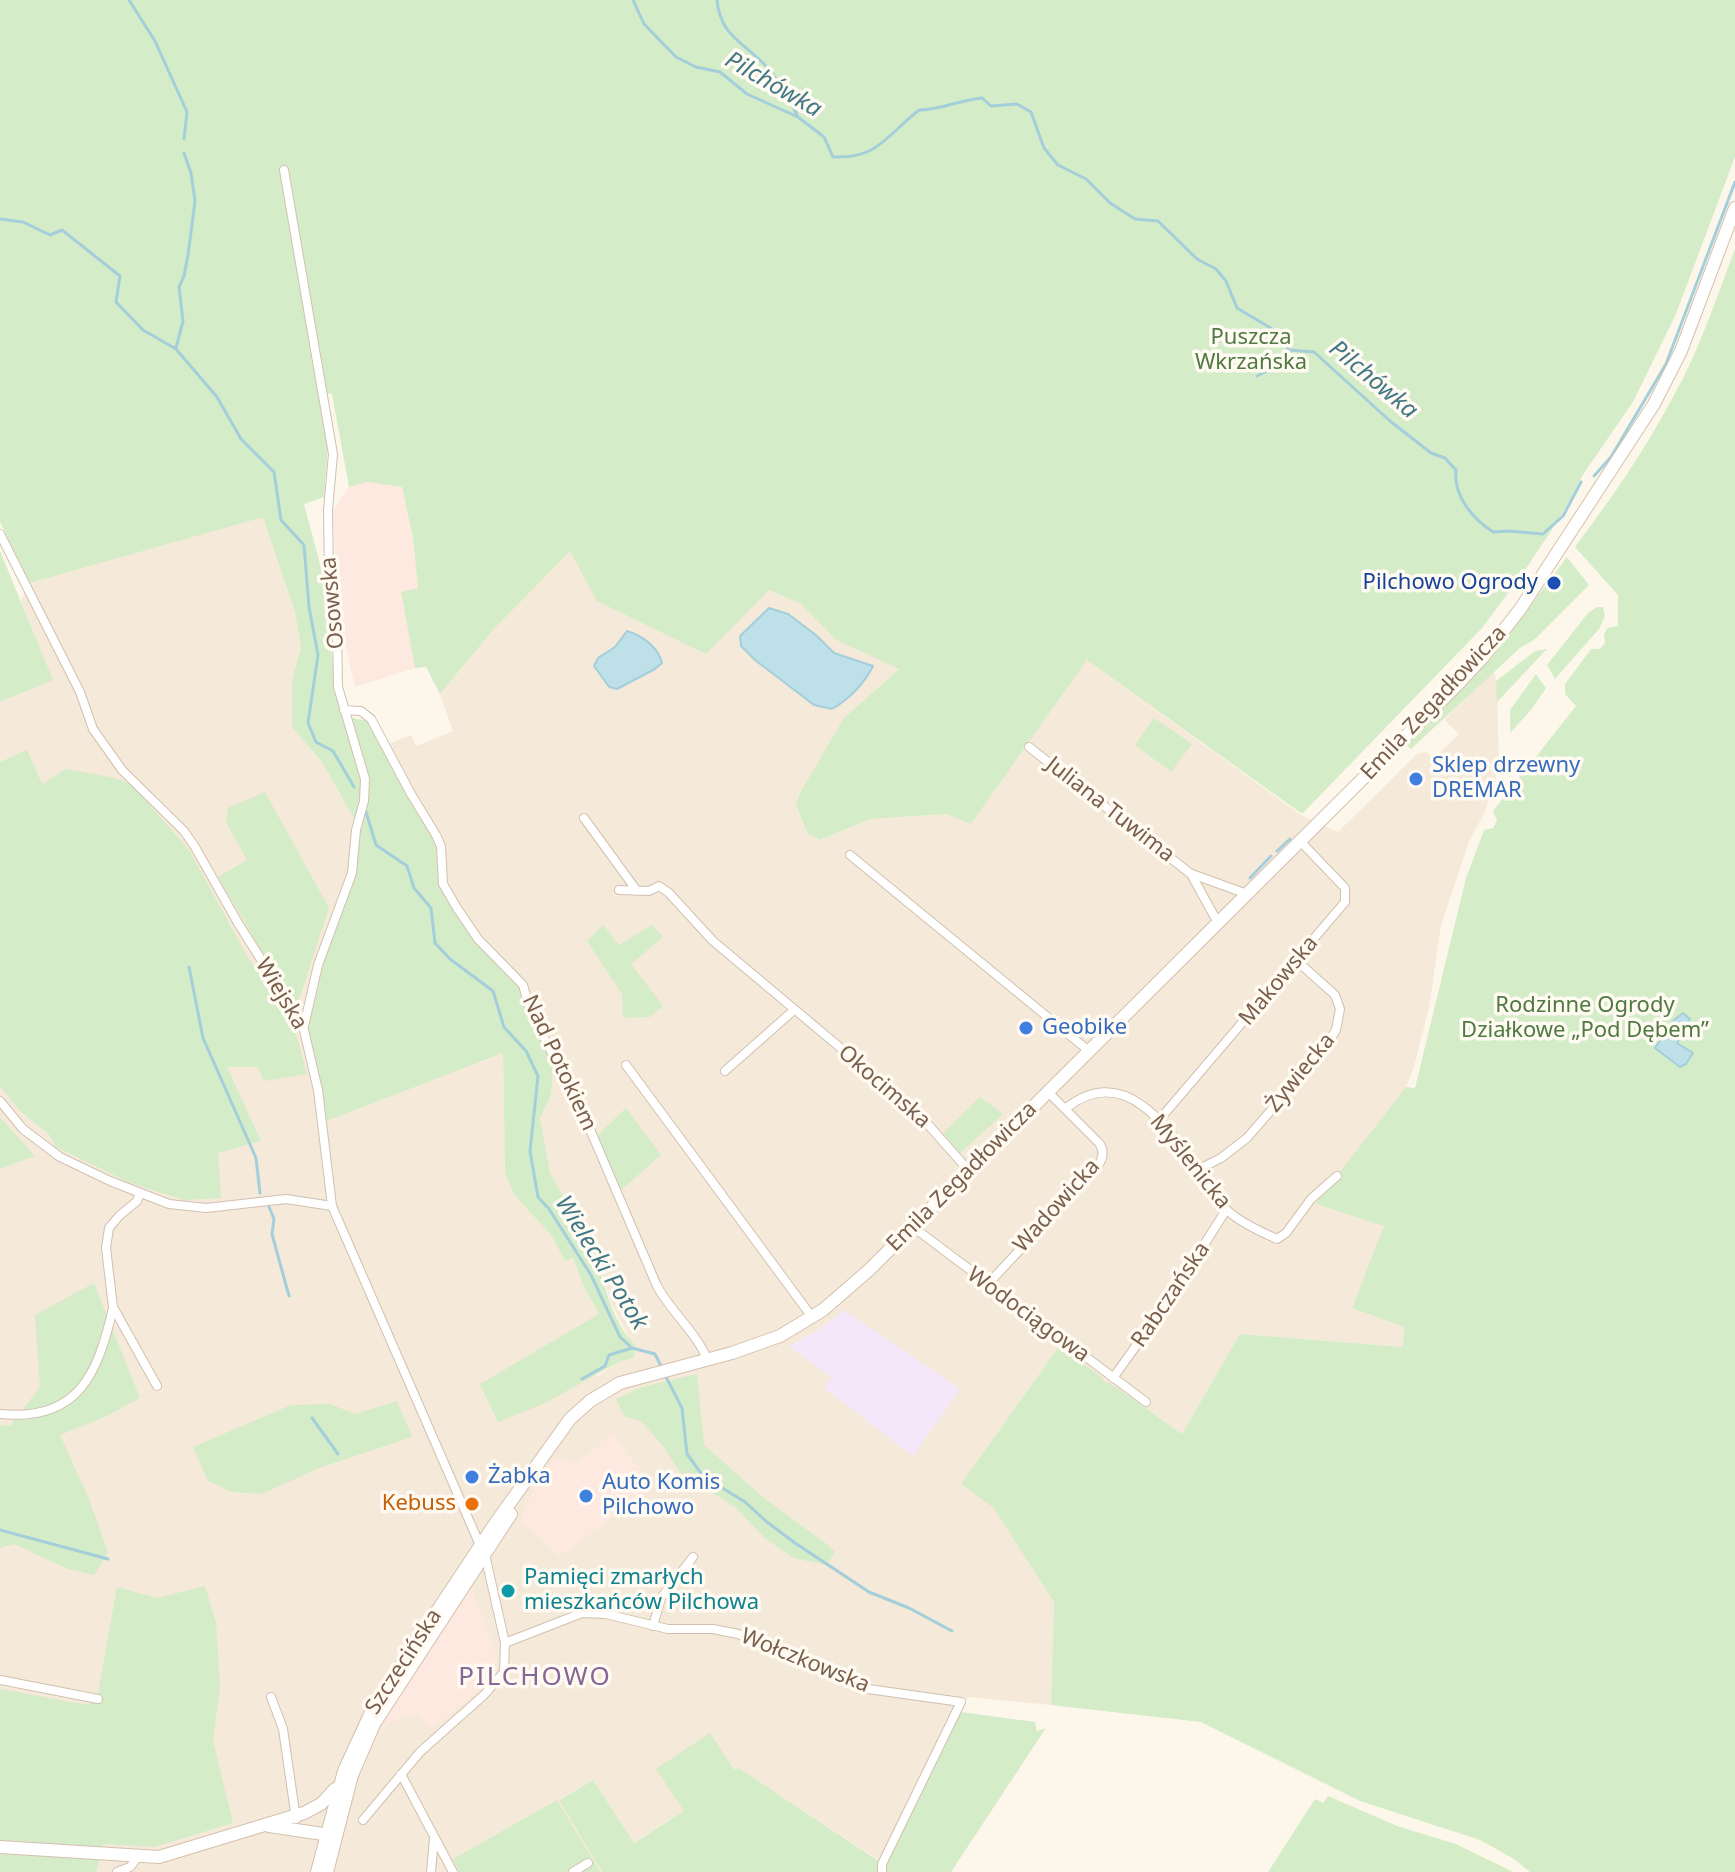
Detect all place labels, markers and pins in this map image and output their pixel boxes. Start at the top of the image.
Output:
place label: Pilchowo Ogrody [1363,570,1538,596]
marker: Pilchowo Ogrody [1545,574,1563,592]
place label: Sklep drzewny DREMAR [1432,753,1580,804]
marker: Sklep drzewny DREMAR [1407,770,1425,788]
place label: Geobike [1042,1015,1127,1041]
marker: Geobike [1017,1019,1035,1037]
place label: Żabka [488,1464,551,1490]
marker: Żabka [463,1468,481,1486]
place label: Auto Komis Pilchowo [602,1470,720,1522]
marker: Auto Komis Pilchowo [577,1487,595,1505]
place label: Kebuss [382,1491,456,1517]
marker: Kebuss [463,1495,481,1513]
place label: Pamięci zmarłych mieszkańców Pilchowa [524,1565,759,1616]
marker: Pamięci zmarłych mieszkańców Pilchowa [499,1582,517,1600]

